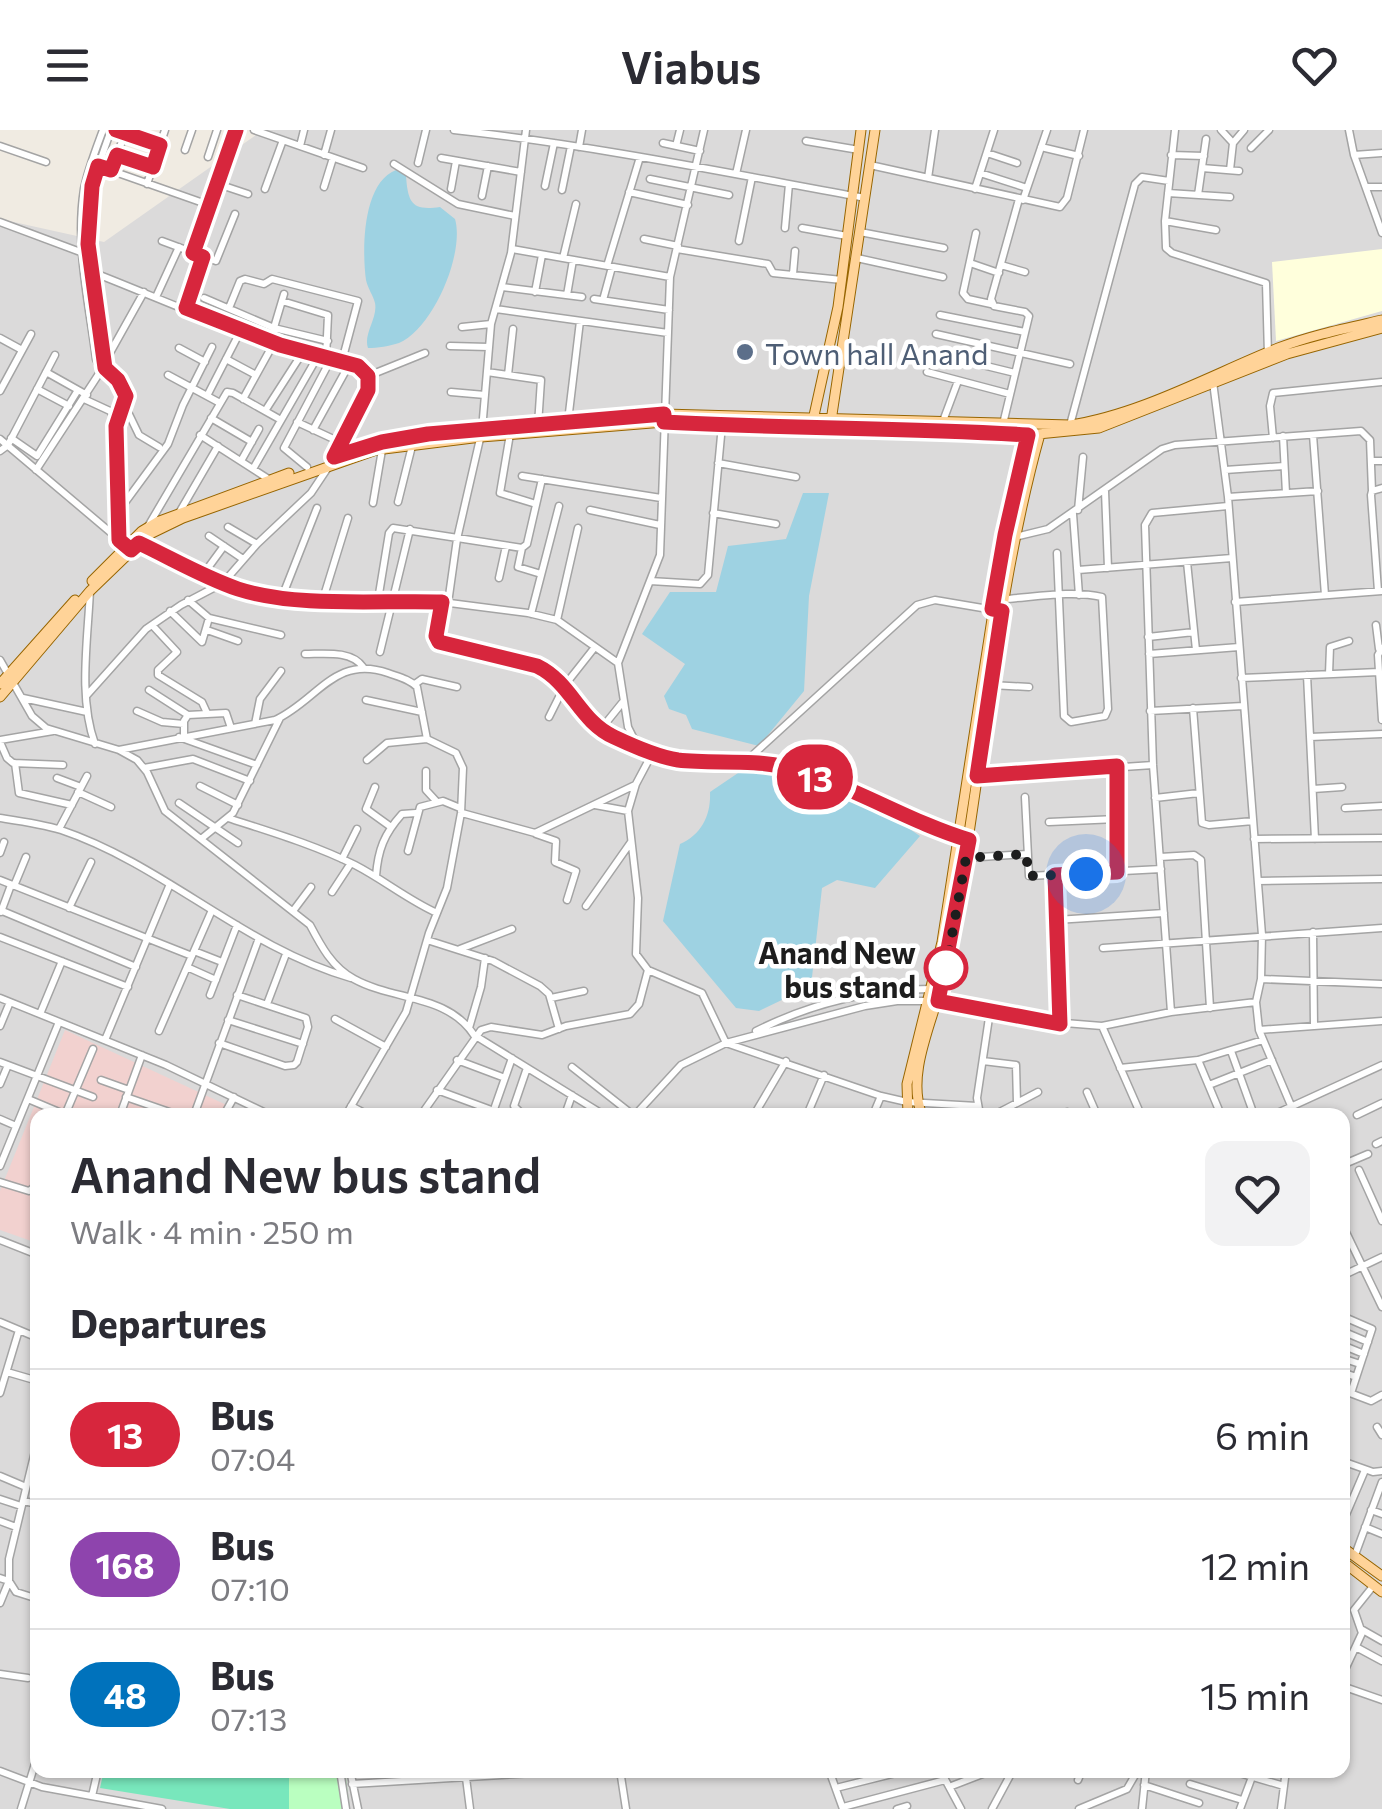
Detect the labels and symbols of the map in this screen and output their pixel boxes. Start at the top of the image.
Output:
place label: Town hall Anand [765,334,988,371]
marker: Town hall Anand [734,341,756,363]
line badge: 13 [770,744,860,810]
your location [1061,849,1111,899]
place label: Anand New bus stand [758,933,916,1004]
marker: Anand New bus stand [925,947,967,989]

